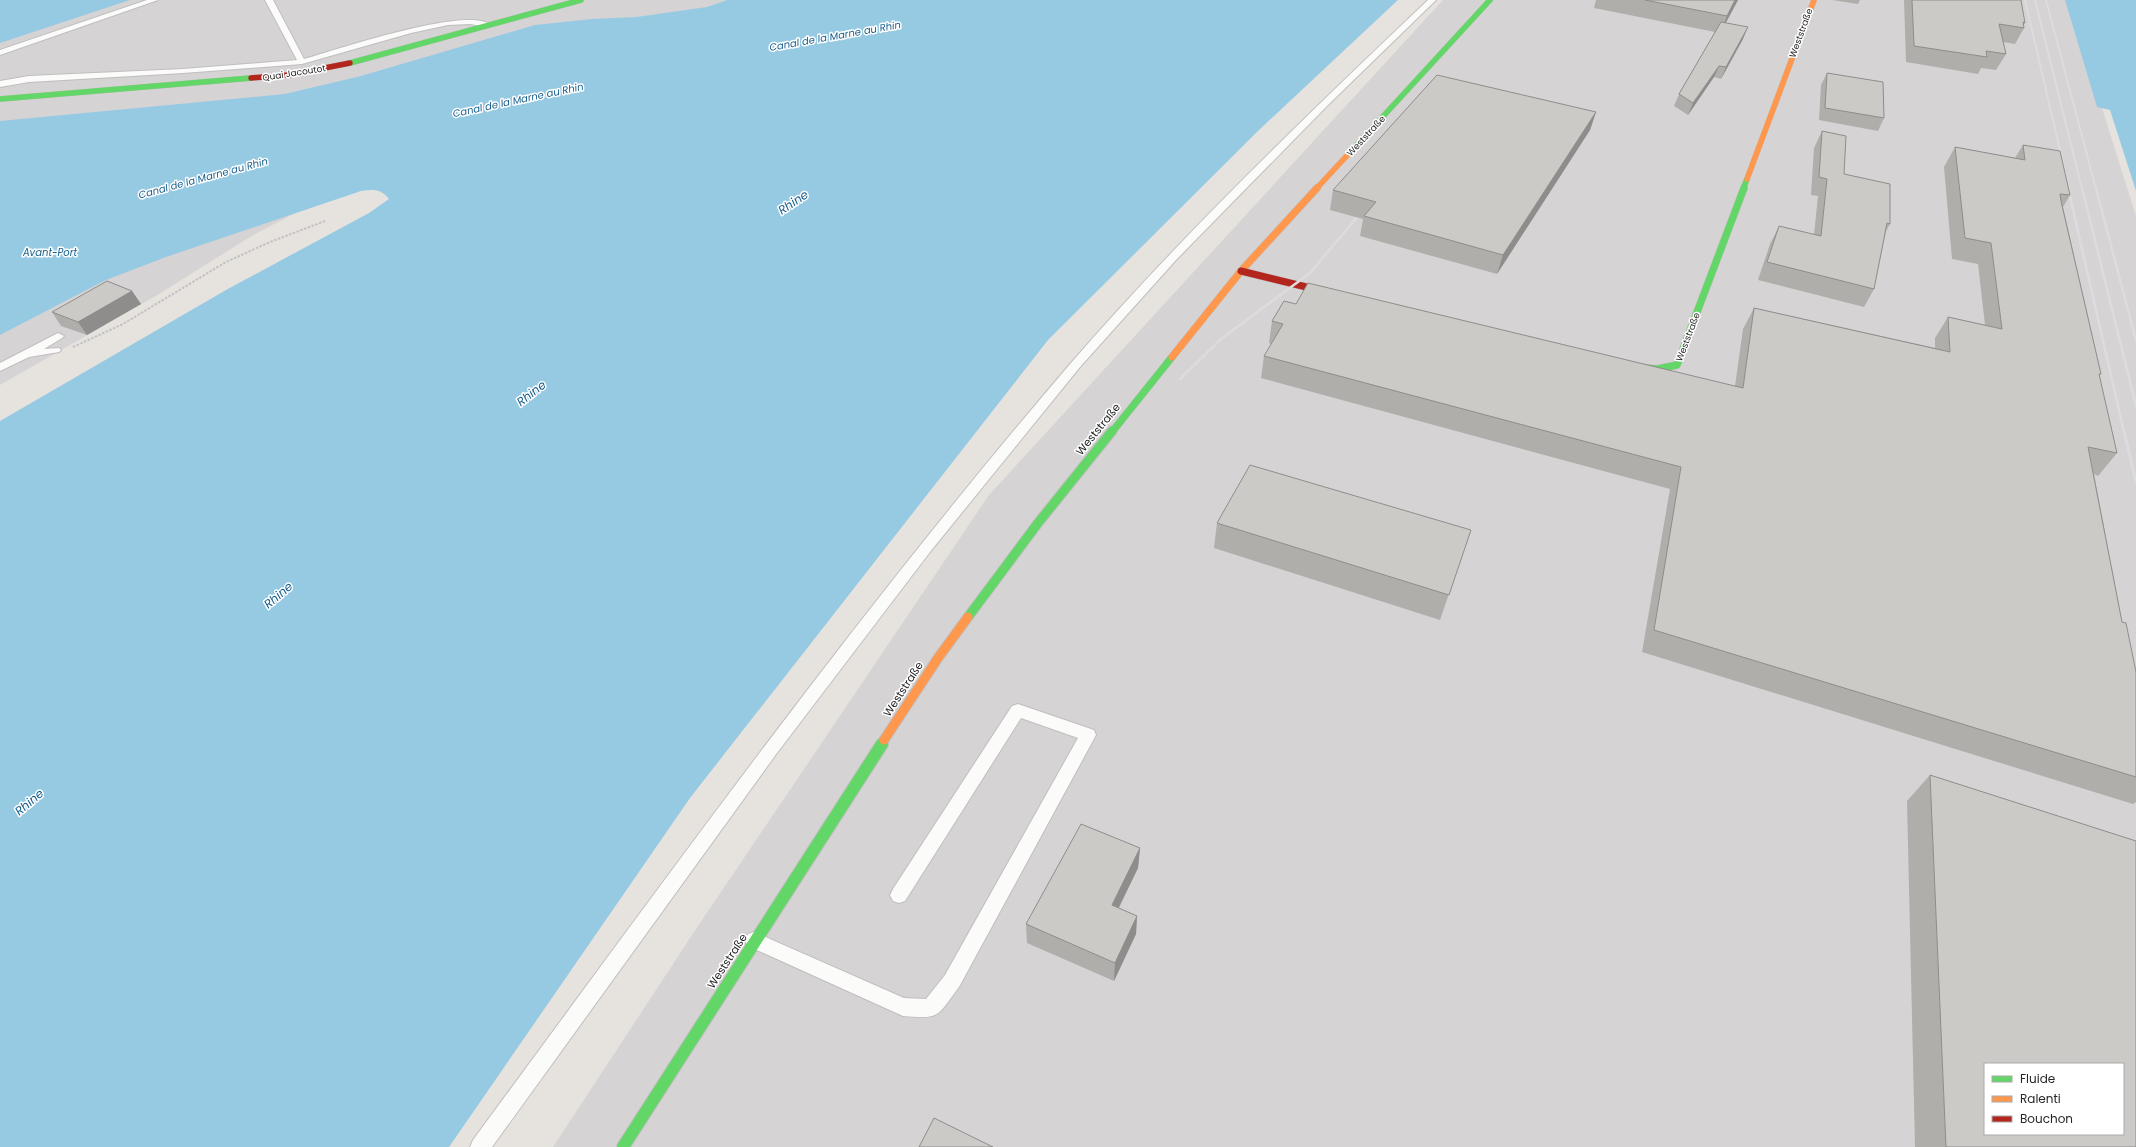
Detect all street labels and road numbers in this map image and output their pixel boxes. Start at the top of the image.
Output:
street label: Weststraße [1787,6,1816,59]
street label: Quai Jacoutot [262,62,326,84]
street label: Weststraße [1344,113,1388,159]
street label: Weststraße [1673,310,1703,363]
street label: Weststraße [1072,399,1124,458]
street label: Weststraße [879,658,927,720]
street label: Weststraße [703,930,751,992]

